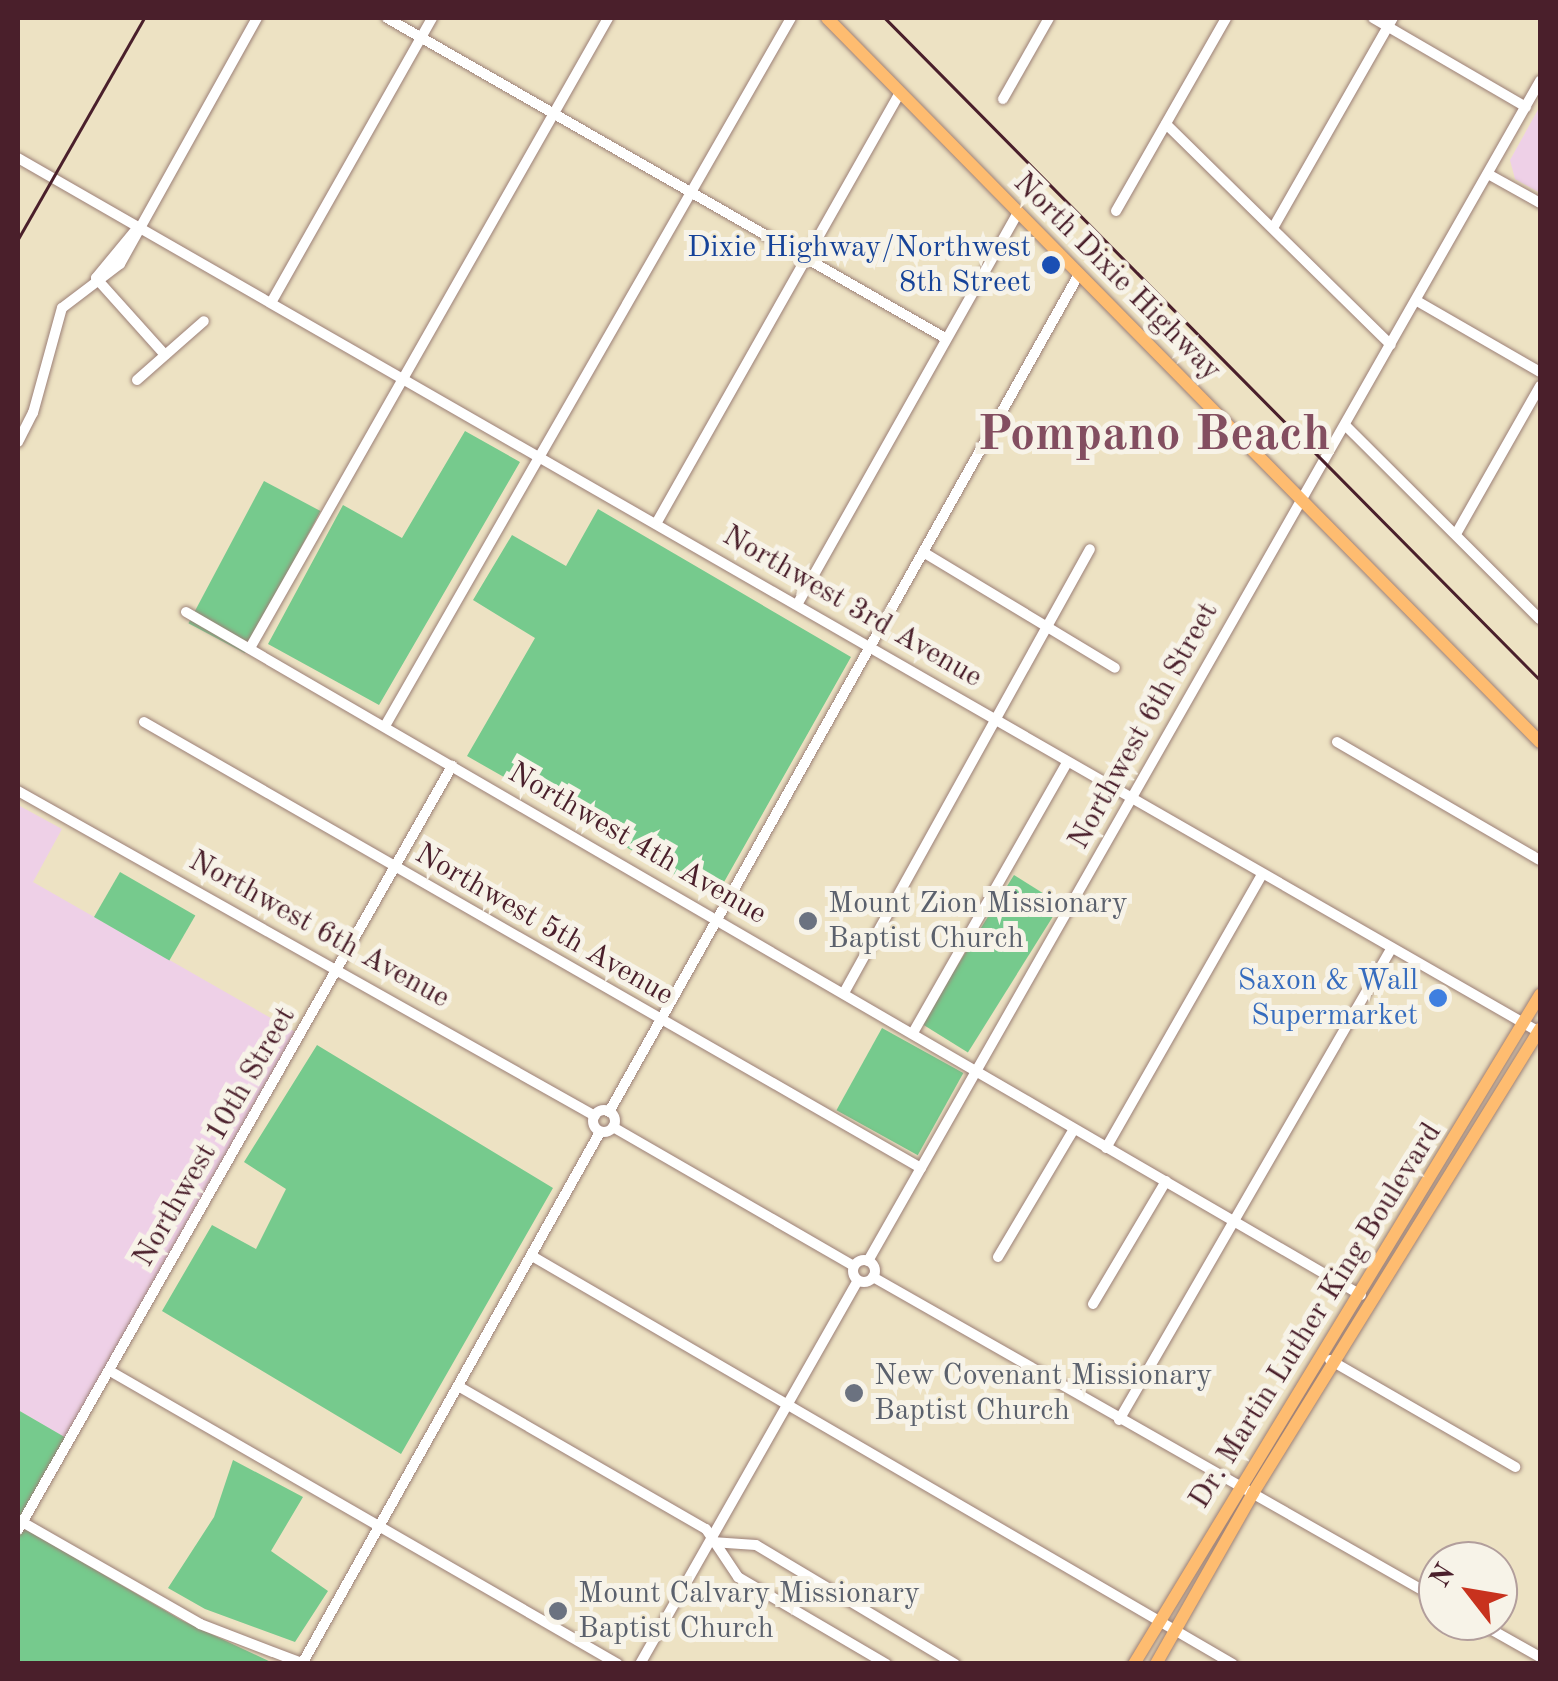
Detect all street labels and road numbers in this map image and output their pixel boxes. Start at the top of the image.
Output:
street label: North Dixie Highway [1005,165,1229,389]
street label: Northwest 3rd Avenue [716,518,988,696]
street label: Northwest 6th Street [1061,596,1227,856]
street label: Northwest 4th Avenue [501,755,773,933]
street label: Northwest 5th Avenue [408,836,680,1014]
street label: Northwest 6th Avenue [182,843,456,1017]
street label: Northwest 10th Street [126,1001,304,1273]
street label: Dr. Martin Luther King Boulevard [1182,1116,1450,1516]

